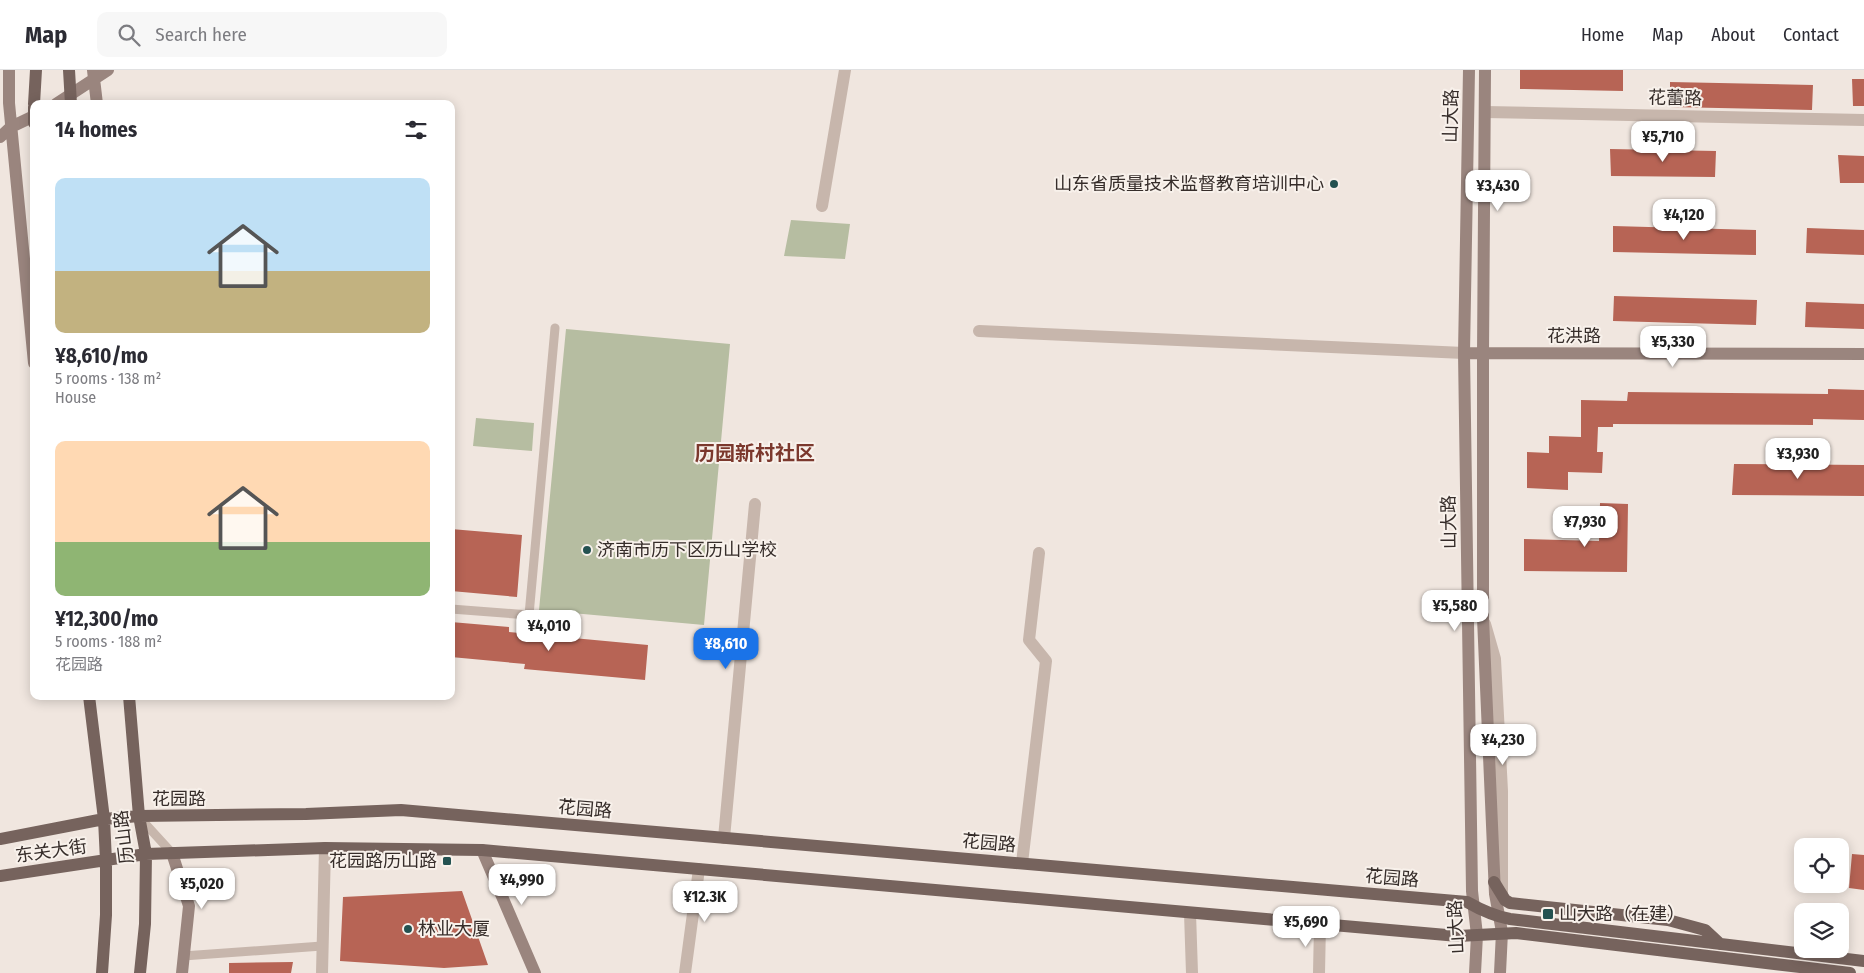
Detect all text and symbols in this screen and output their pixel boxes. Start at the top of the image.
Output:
search box [97,12,447,57]
text: Map [25,21,67,49]
icon: search [115,21,143,49]
text: Search here [155,23,247,46]
text: Home [1581,24,1624,46]
text: Map [1652,24,1683,46]
text: About [1711,24,1755,46]
text: Contact [1783,24,1839,46]
street label: 花蕾路 [1648,87,1702,109]
street label: 山大路 [1440,89,1462,143]
icon: filters [402,116,430,144]
text: 14 homes [55,117,137,143]
pin: ¥5,710 [1622,121,1704,163]
text: ¥5,710 [1642,127,1684,146]
pin: ¥3,430 [1457,170,1539,212]
place label: 山东省质量技术监督教育培训中心 [1054,173,1324,195]
text: ¥3,430 [1476,176,1520,195]
marker: 山东省质量技术监督教育培训中心 [1328,178,1340,190]
pin: ¥4,120 [1643,198,1725,241]
text: ¥4,120 [1663,205,1705,224]
icon: home [198,211,288,301]
street label: 花洪路 [1547,325,1601,347]
pin: ¥5,330 [1632,326,1714,368]
text: ¥5,330 [1651,332,1695,351]
text: ¥8,610/mo [55,343,148,369]
text: 5 rooms · 138 m² [55,369,161,388]
text: House [55,388,96,407]
pin: ¥3,930 [1757,438,1839,480]
district label: 历园新村社区 [695,441,815,465]
text: ¥3,930 [1776,444,1820,463]
icon: home [198,473,288,563]
street label: 山大路 [1438,495,1460,549]
pin: ¥7,930 [1544,506,1626,548]
text: ¥7,930 [1564,512,1606,531]
place label: 济南市历下区历山学校 [597,539,777,561]
marker: 济南市历下区历山学校 [581,544,593,556]
pin: ¥5,580 [1414,590,1496,632]
text: ¥5,580 [1433,596,1477,615]
text: ¥12,300/mo [55,606,158,632]
pin: ¥4,010 [508,610,590,652]
text: ¥4,010 [527,616,571,635]
pin: ¥8,610 [685,628,767,670]
text: 5 rooms · 188 m² [55,632,162,651]
text: ¥8,610 [704,634,748,653]
text: 花园路 [55,655,103,674]
pin: ¥4,230 [1462,724,1544,766]
text: ¥4,230 [1481,730,1525,749]
street label: 花园路 [152,788,206,810]
street label: 花园路 [557,796,613,822]
street label: 历山路 [110,809,138,865]
street label: 花园路 [961,830,1017,856]
street label: 东关大街 [14,835,88,867]
map controls [1794,838,1849,958]
button: locate [1794,838,1849,893]
place label: 花园路历山路 [329,850,437,872]
marker: 花园路历山路 [441,855,453,867]
pin: ¥4,990 [481,864,563,906]
street label: 花园路 [1364,865,1420,891]
pin: ¥5,020 [161,868,243,910]
text: ¥4,990 [500,870,544,889]
text: ¥5,020 [180,874,224,893]
pin: ¥12.3K [664,880,746,923]
text: ¥12.3K [684,887,726,906]
street label: 山大路 [1444,899,1468,955]
place label: 山大路（在建） [1559,903,1685,925]
button: layers [1794,903,1849,958]
pin: ¥5,690 [1265,906,1347,948]
marker: 山大路（在建） [1541,907,1555,921]
text: ¥5,690 [1284,912,1328,931]
place label: 林业大厦 [418,918,490,940]
marker: 林业大厦 [402,923,414,935]

